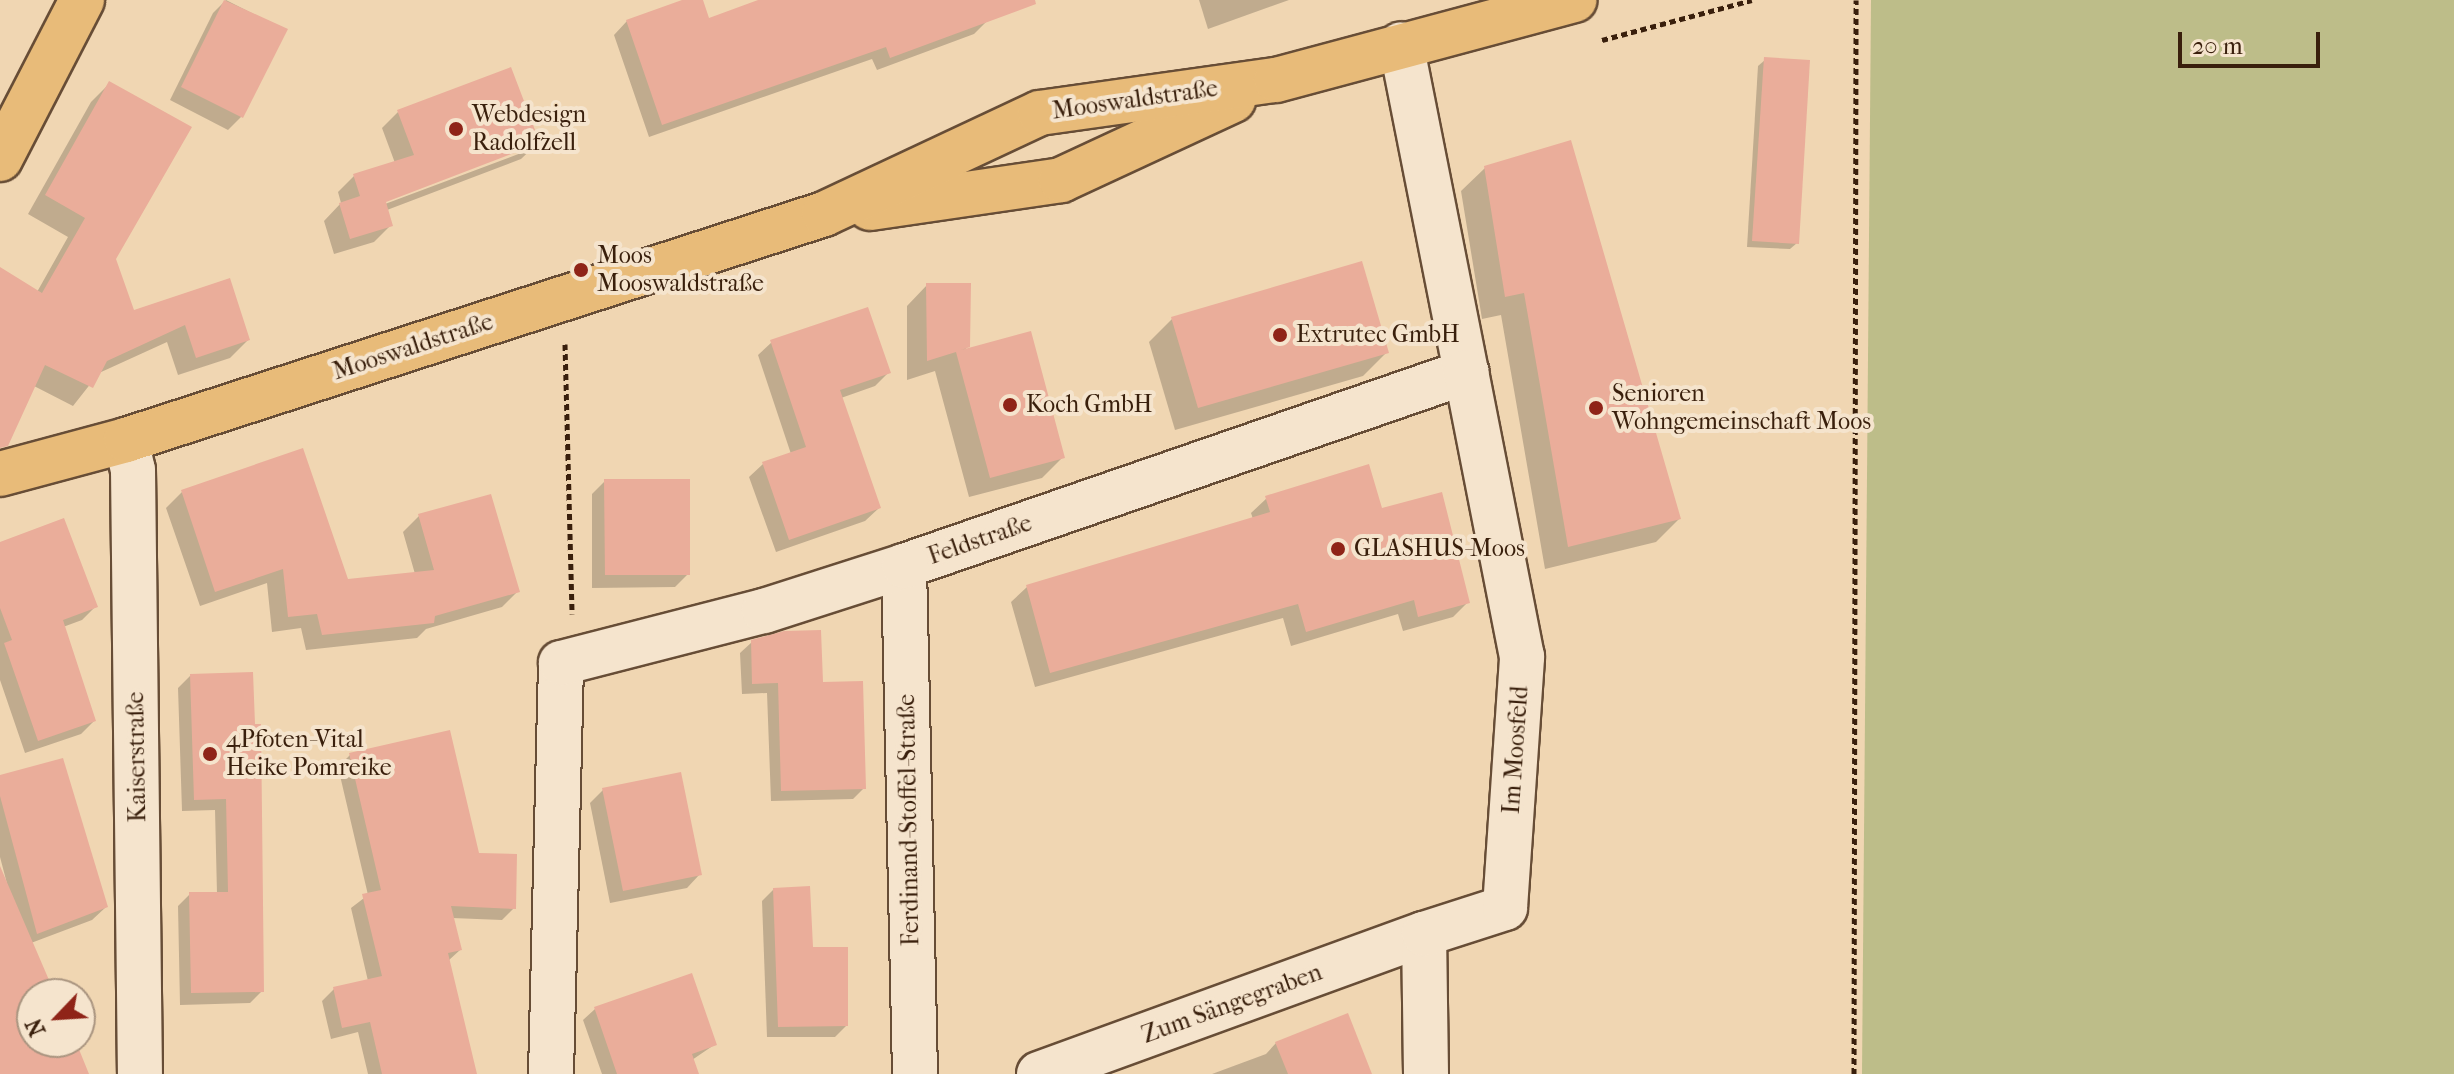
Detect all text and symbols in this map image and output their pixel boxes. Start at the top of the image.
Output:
scale bar [2182,16,2324,66]
text: 20 m [2192,32,2243,60]
street label: Mooswaldstraße [1050,74,1220,126]
place label: Webdesign Radolfzell [472,101,586,157]
marker: Webdesign Radolfzell [447,120,465,138]
place label: Moos Mooswaldstraße [597,242,764,298]
marker: Moos Mooswaldstraße [572,261,590,279]
street label: Mooswaldstraße [329,308,497,386]
place label: Extrutec GmbH [1296,321,1460,349]
marker: Extrutec GmbH [1271,326,1289,344]
place label: Senioren Wohngemeinschaft Moos [1612,380,1871,436]
place label: Koch GmbH [1026,391,1152,419]
marker: Koch GmbH [1001,396,1019,414]
marker: Senioren Wohngemeinschaft Moos [1587,399,1605,417]
street label: Feldstraße [924,509,1036,571]
place label: GLASHUS-Moos [1354,535,1525,563]
marker: GLASHUS-Moos [1329,540,1347,558]
street label: Im Moosfeld [1497,685,1535,815]
street label: Kaiserstraße [121,691,153,823]
street label: Ferdinand-Stoffel-Straße [892,694,926,946]
place label: 4Pfoten-Vital Heike Pomreike [226,726,392,782]
marker: 4Pfoten-Vital Heike Pomreike [201,745,219,763]
street label: Zum Sängegraben [1138,958,1326,1050]
north arrow [16,978,96,1058]
text: N [21,1014,51,1040]

